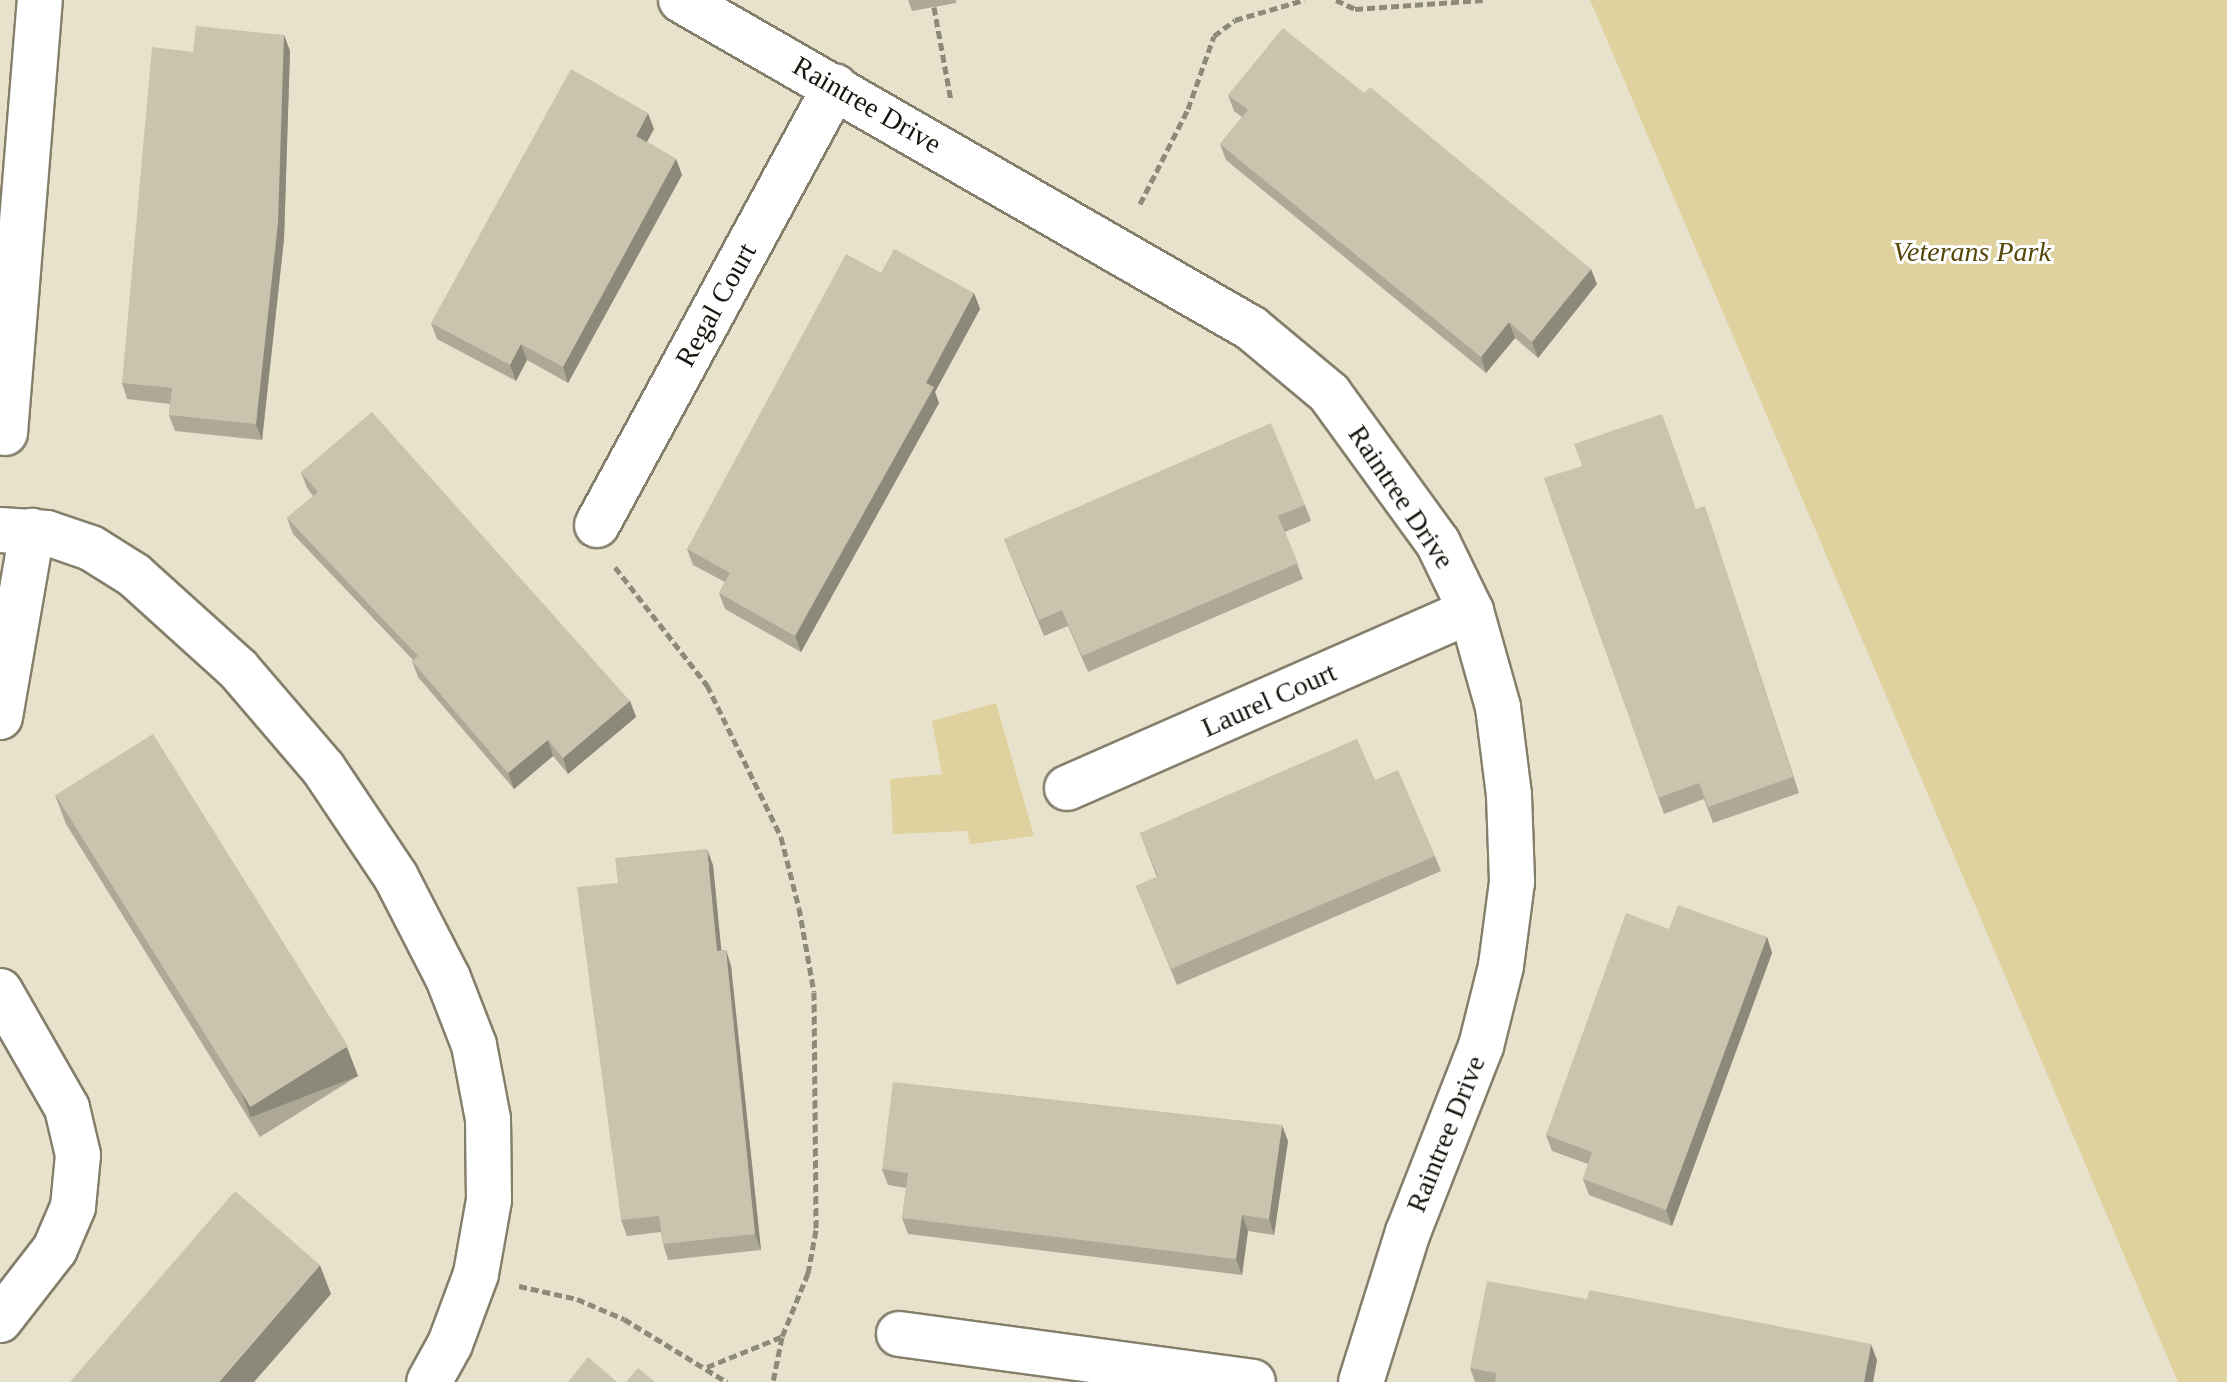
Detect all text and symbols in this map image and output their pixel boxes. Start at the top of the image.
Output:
street label: Raintree Drive [787,49,947,161]
park label: Veterans Park [1893,235,2051,269]
street label: Regal Court [668,237,764,373]
street label: Raintree Drive [1341,419,1461,575]
street label: Laurel Court [1196,655,1342,745]
street label: Raintree Drive [1399,1051,1493,1217]

